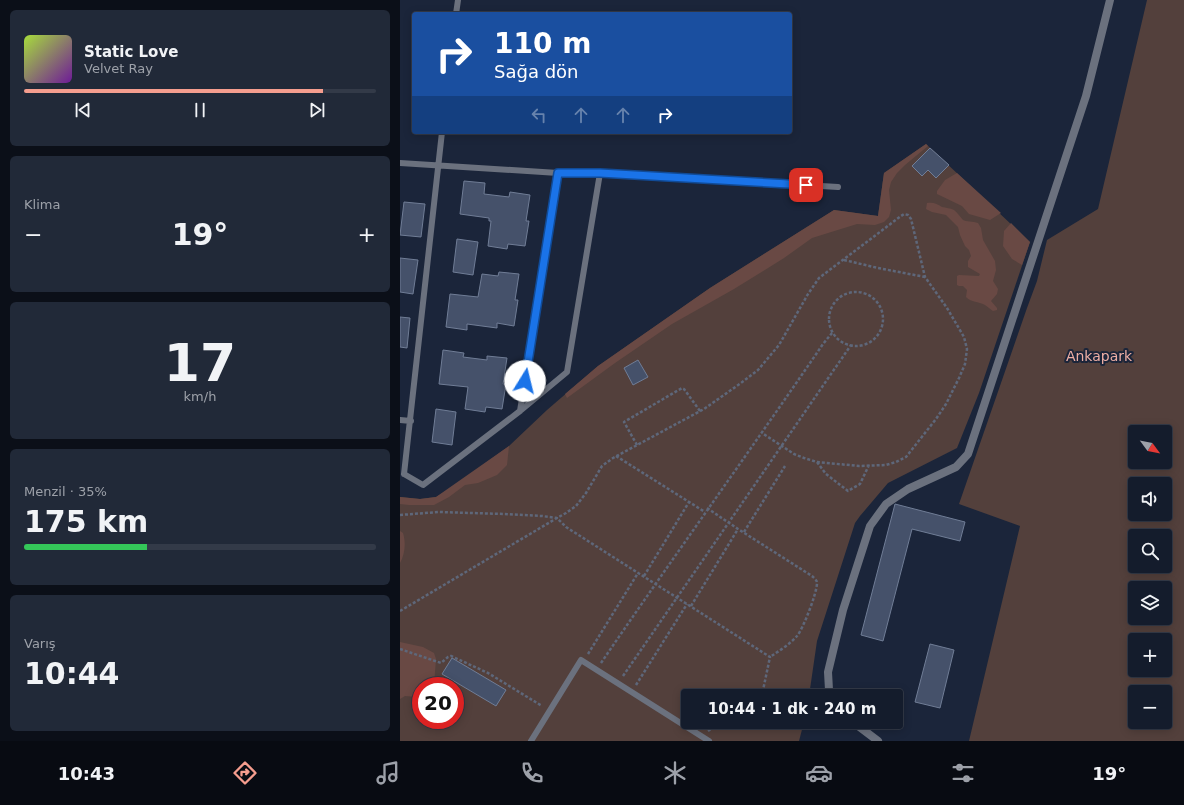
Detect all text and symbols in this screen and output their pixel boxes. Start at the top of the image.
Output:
text: 110 m [494,27,591,60]
icon: right [428,28,480,80]
text: Static Love [84,43,178,61]
text: Velvet Ray [84,61,153,76]
text: Sağa dön [494,61,578,82]
icon: previous [72,99,94,121]
icon: pause [189,99,211,121]
icon: next [306,99,328,121]
icon: left [528,104,550,126]
icon: ahead [570,104,592,126]
icon: ahead [612,104,634,126]
icon: right [654,104,676,126]
pin [789,168,823,202]
icon: arrive [795,174,817,196]
text: Klima [24,197,60,212]
text: 19° [172,217,228,252]
text: − [24,222,42,247]
text: + [358,222,376,247]
text: 17 [164,333,236,393]
park label: Ankapark [1066,348,1133,364]
position arrow [504,360,546,402]
text: km/h [184,389,216,404]
north arrow [1128,425,1172,469]
map controls [1128,425,1172,729]
button: sound [1128,477,1172,521]
text: Menzil · 35% [24,484,107,499]
text: 175 km [24,504,148,539]
button: search [1128,529,1172,573]
button: layers [1128,581,1172,625]
button: + [1128,633,1172,677]
text: Varış [24,636,56,651]
text: 10:44 [24,656,120,691]
speed limit sign: 20 [412,677,464,729]
button: − [1128,685,1172,729]
text: 10:44 · 1 dk · 240 m [708,700,876,718]
icon: directions [231,759,259,787]
icon: music [374,759,402,787]
icon: phone [518,759,546,787]
icon: climate [661,759,689,787]
icon: car [805,759,833,787]
icon: filters [949,759,977,787]
text: 10:43 [58,763,115,784]
text: 19° [1092,763,1126,784]

